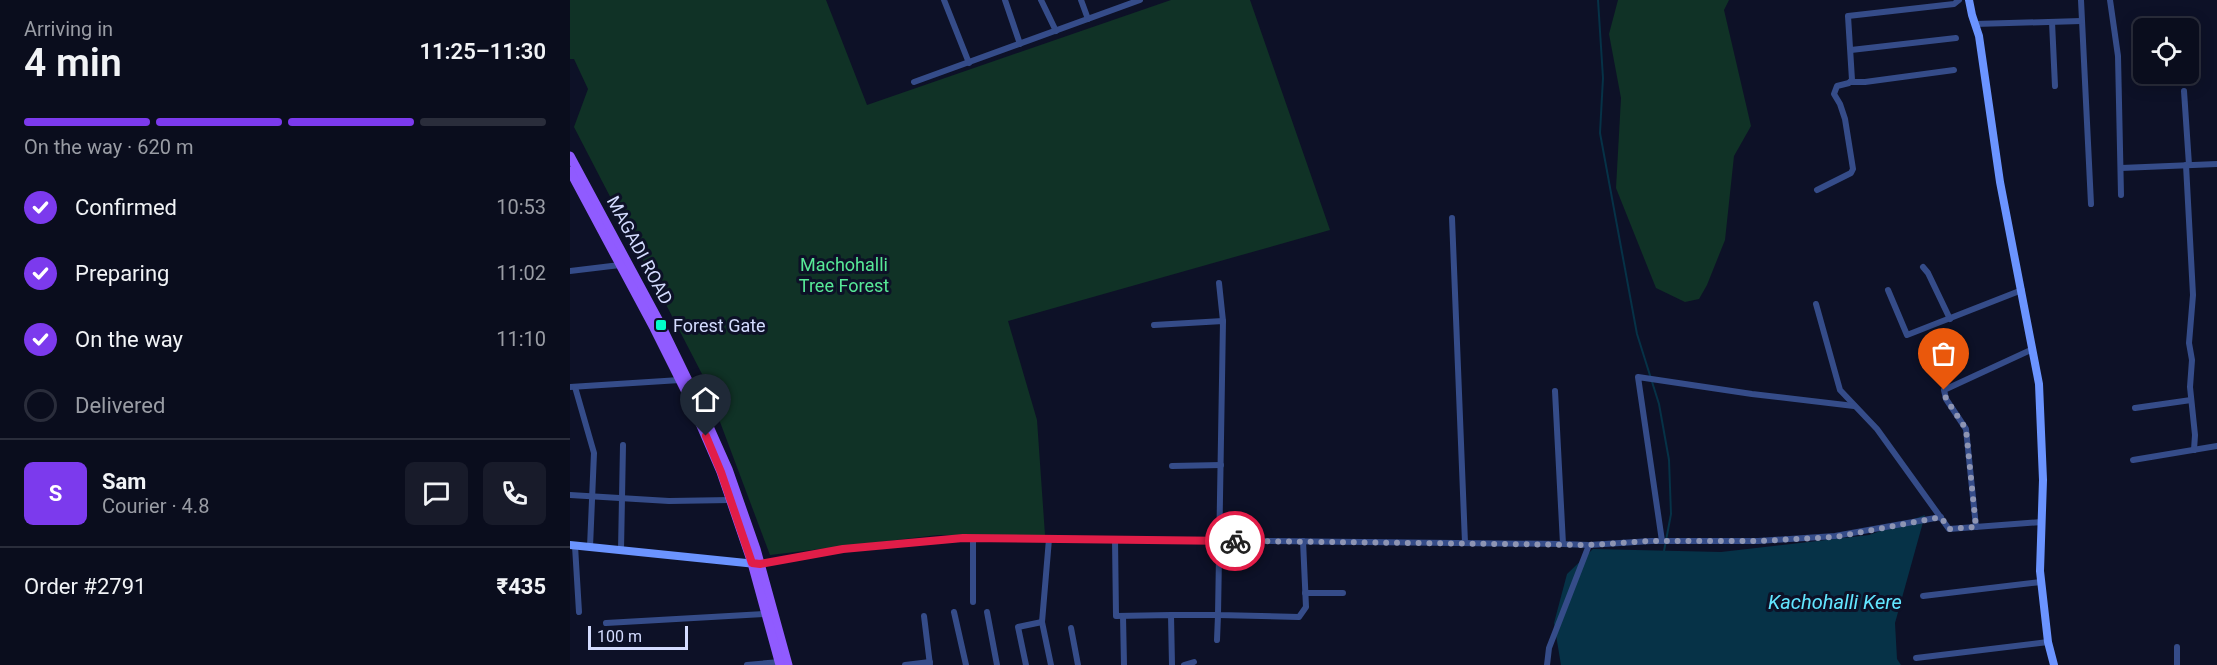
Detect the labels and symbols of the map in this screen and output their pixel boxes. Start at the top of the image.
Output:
street label: MAGADI ROAD [603,192,677,308]
park label: Machohalli Tree Forest [799,254,889,296]
place label: Forest Gate [673,315,766,336]
marker: Forest Gate [654,318,668,332]
pin [1918,328,1969,390]
pin [680,374,731,436]
courier [1205,511,1265,571]
water label: Kachohalli Kere [1768,590,1902,614]
scale bar [588,623,688,650]

